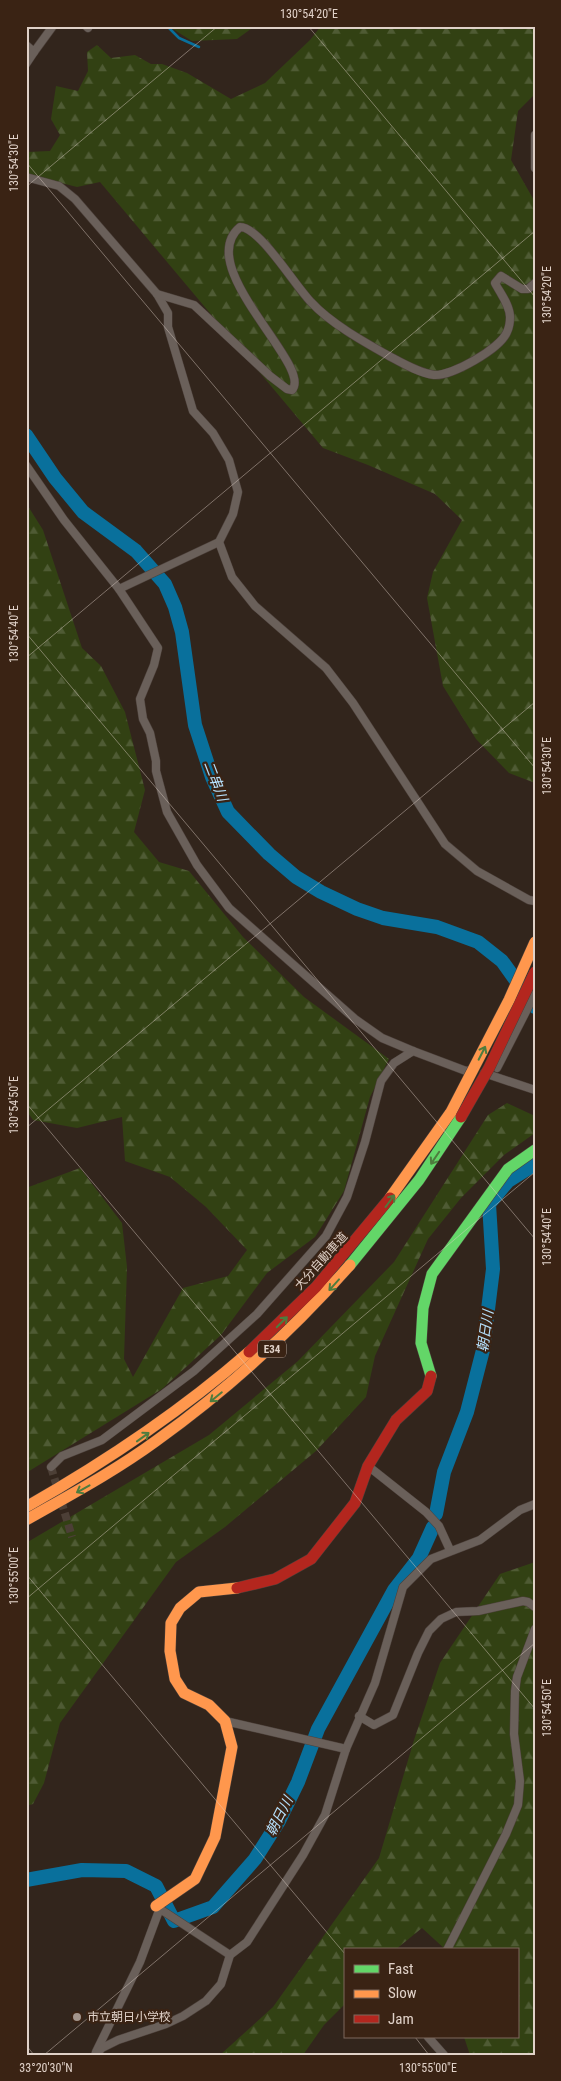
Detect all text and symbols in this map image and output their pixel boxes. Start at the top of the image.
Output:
text: 130°54'20"E [280,7,338,21]
text: 130°54'30"E [7,134,21,192]
text: 130°54'20"E [540,266,554,324]
text: 130°54'40"E [7,605,21,663]
text: 130°54'30"E [540,737,554,795]
water label: 二串川 [201,759,232,805]
one-way arrow [478,1046,488,1061]
text: 130°54'50"E [7,1076,21,1134]
one-way arrow [430,1151,440,1165]
one-way arrow [384,1195,395,1208]
text: 130°54'40"E [540,1208,554,1266]
street label: 大分自動車道 [292,1230,350,1292]
one-way arrow [328,1279,340,1292]
water label: 朝日川 [474,1307,496,1353]
one-way arrow [275,1317,287,1329]
road number: E34 [258,1340,286,1358]
one-way arrow [210,1391,223,1402]
one-way arrow [136,1432,150,1442]
one-way arrow [76,1485,90,1495]
text: 130°55'00"E [7,1547,21,1605]
text: 130°54'50"E [540,1679,554,1737]
water label: 朝日川 [262,1792,297,1838]
legend [344,1948,518,2038]
text: Fast [388,1960,413,1978]
text: Slow [388,1984,417,2002]
place label: 市立朝日小学校 [87,2010,171,2024]
text: Jam [388,2010,414,2028]
marker: 市立朝日小学校 [71,2011,83,2023]
text: 33°20'30"N [19,2061,73,2075]
text: 130°55'00"E [399,2061,457,2075]

